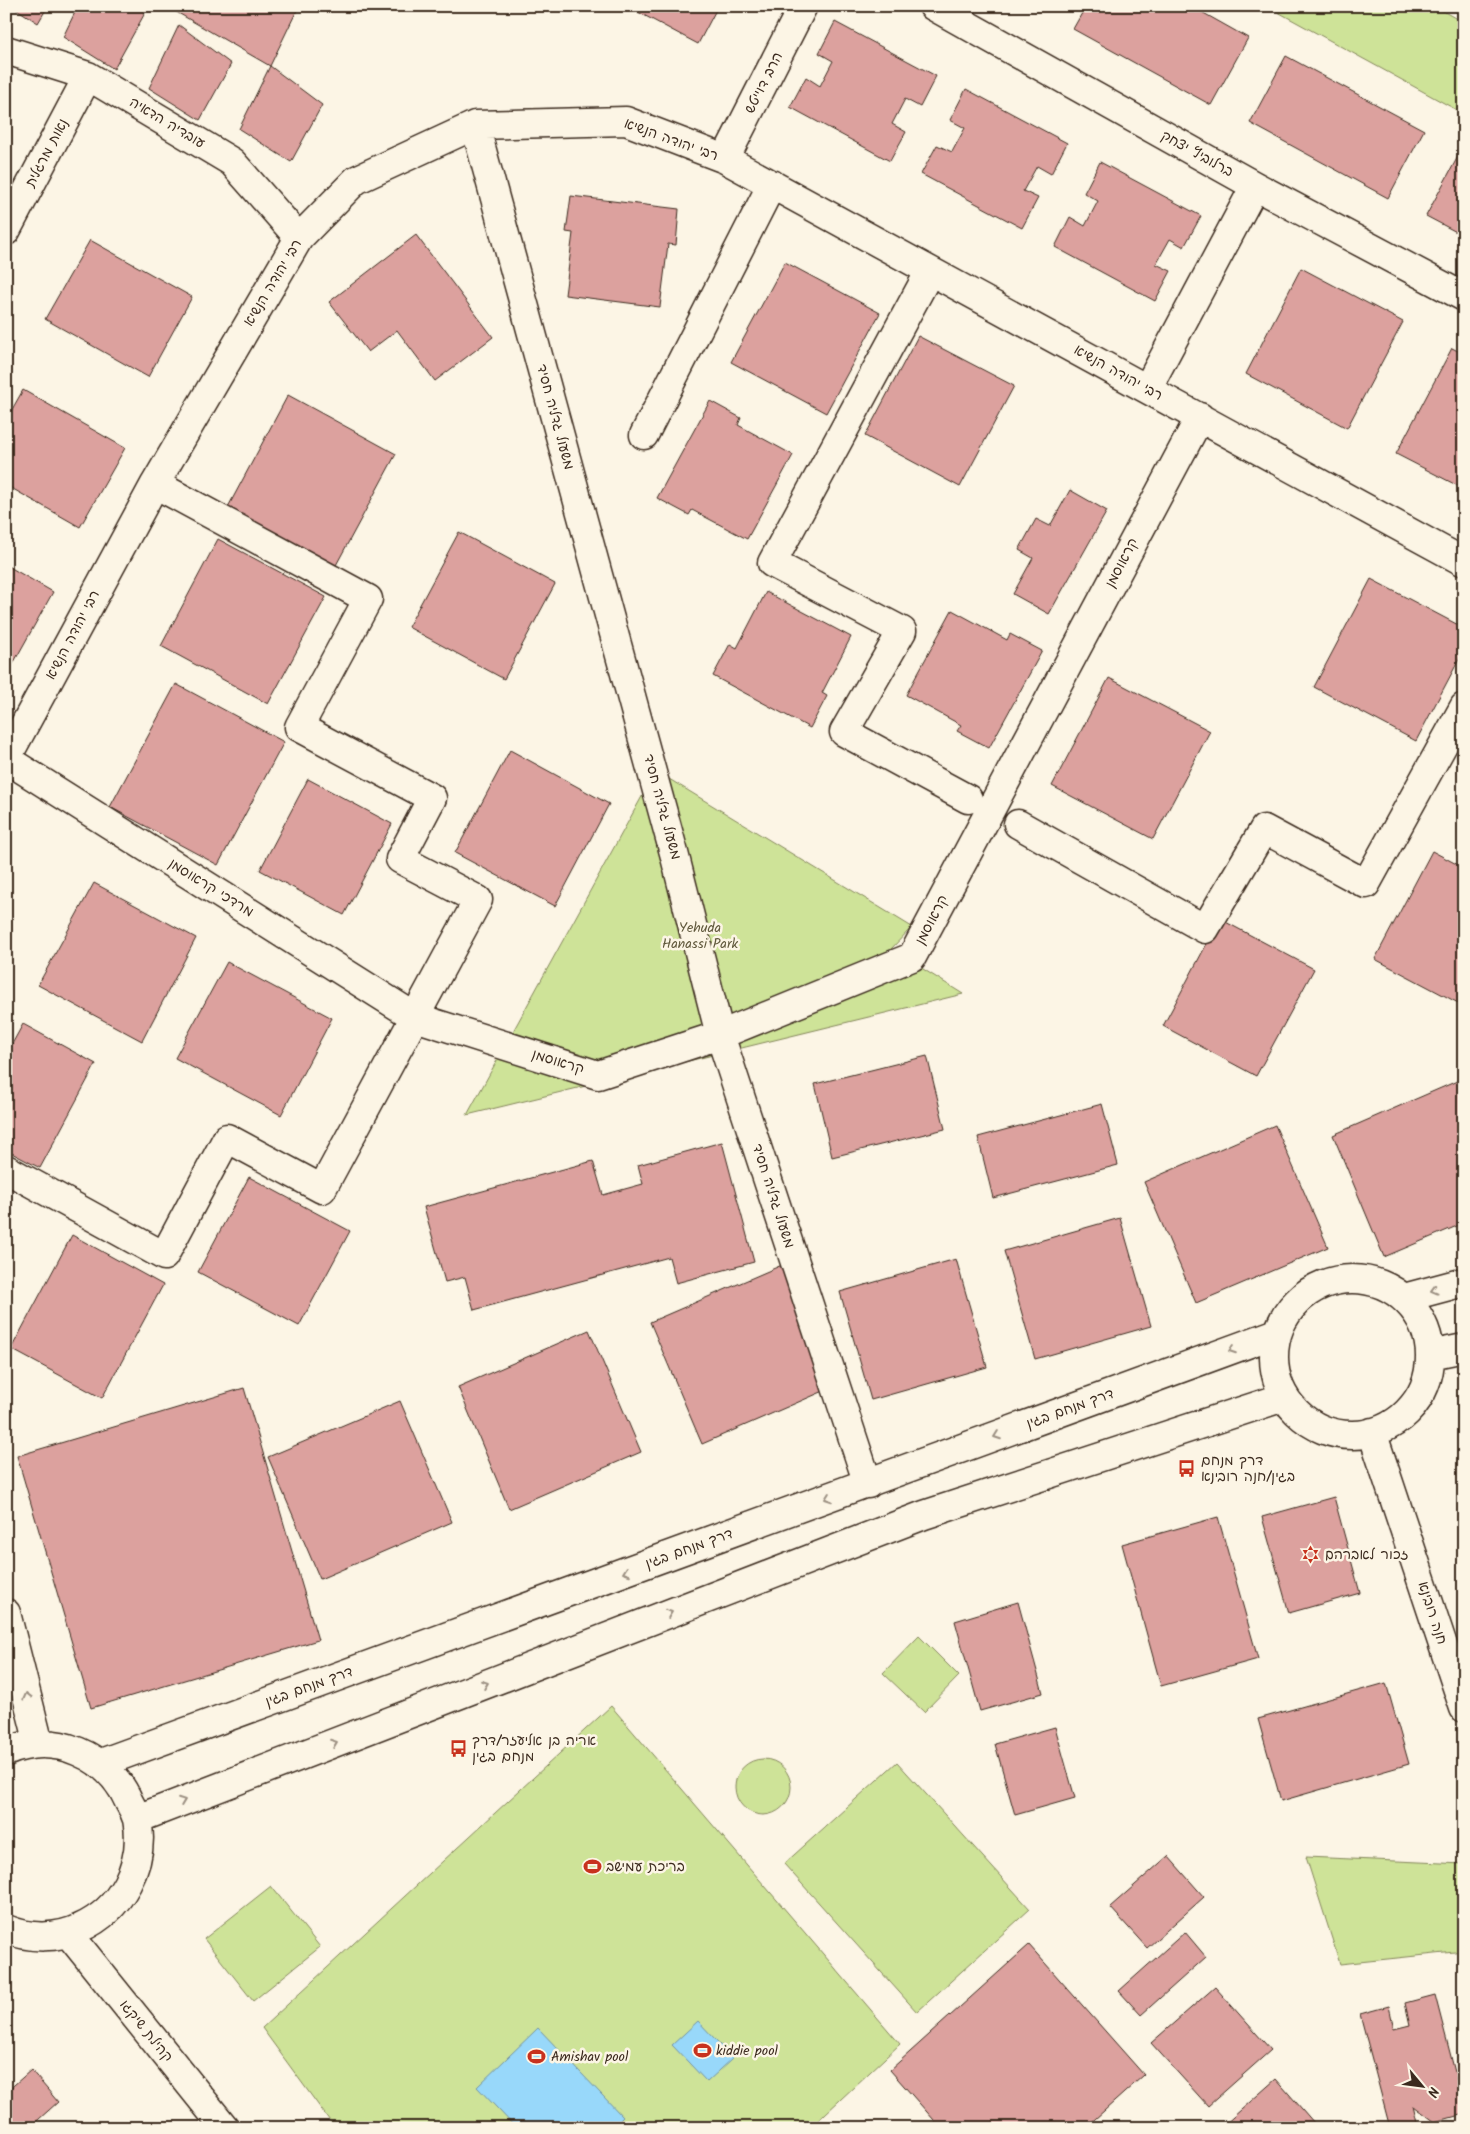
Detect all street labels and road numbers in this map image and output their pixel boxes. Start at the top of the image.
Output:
street label: הרב דוייטש [739,48,789,118]
street label: עובדיה הדאיה [125,92,209,154]
street label: רבי יהודה הנשיא [621,113,721,167]
street label: נאות מרגלית [19,115,74,192]
street label: ברלוביץ יצחק [1157,125,1237,183]
street label: רבי יהודה הנשיא [238,235,308,331]
street label: רבי יהודה הנשיא [1070,339,1166,407]
street label: משעול גדליה חסיד [530,362,580,472]
street label: קראוסמן [1100,534,1144,592]
street label: רבי יהודה הנשיא [40,586,106,684]
street label: משעול גדליה חסיד [637,752,687,862]
street label: מרדכי קראוסמן [164,853,258,923]
street label: קראוסמן [910,891,954,949]
street label: קראוסמן [529,1044,587,1080]
street label: משעול גדליה חסיד [746,1141,800,1251]
street label: דרך מנחם בגין [1023,1383,1117,1435]
street label: דרך מנחם בגין [642,1523,736,1575]
street label: חנה רובינא [1411,1579,1453,1647]
street label: דרך מנחם בגין [262,1661,356,1713]
street label: קהילת שיקגו [114,1995,178,2067]

